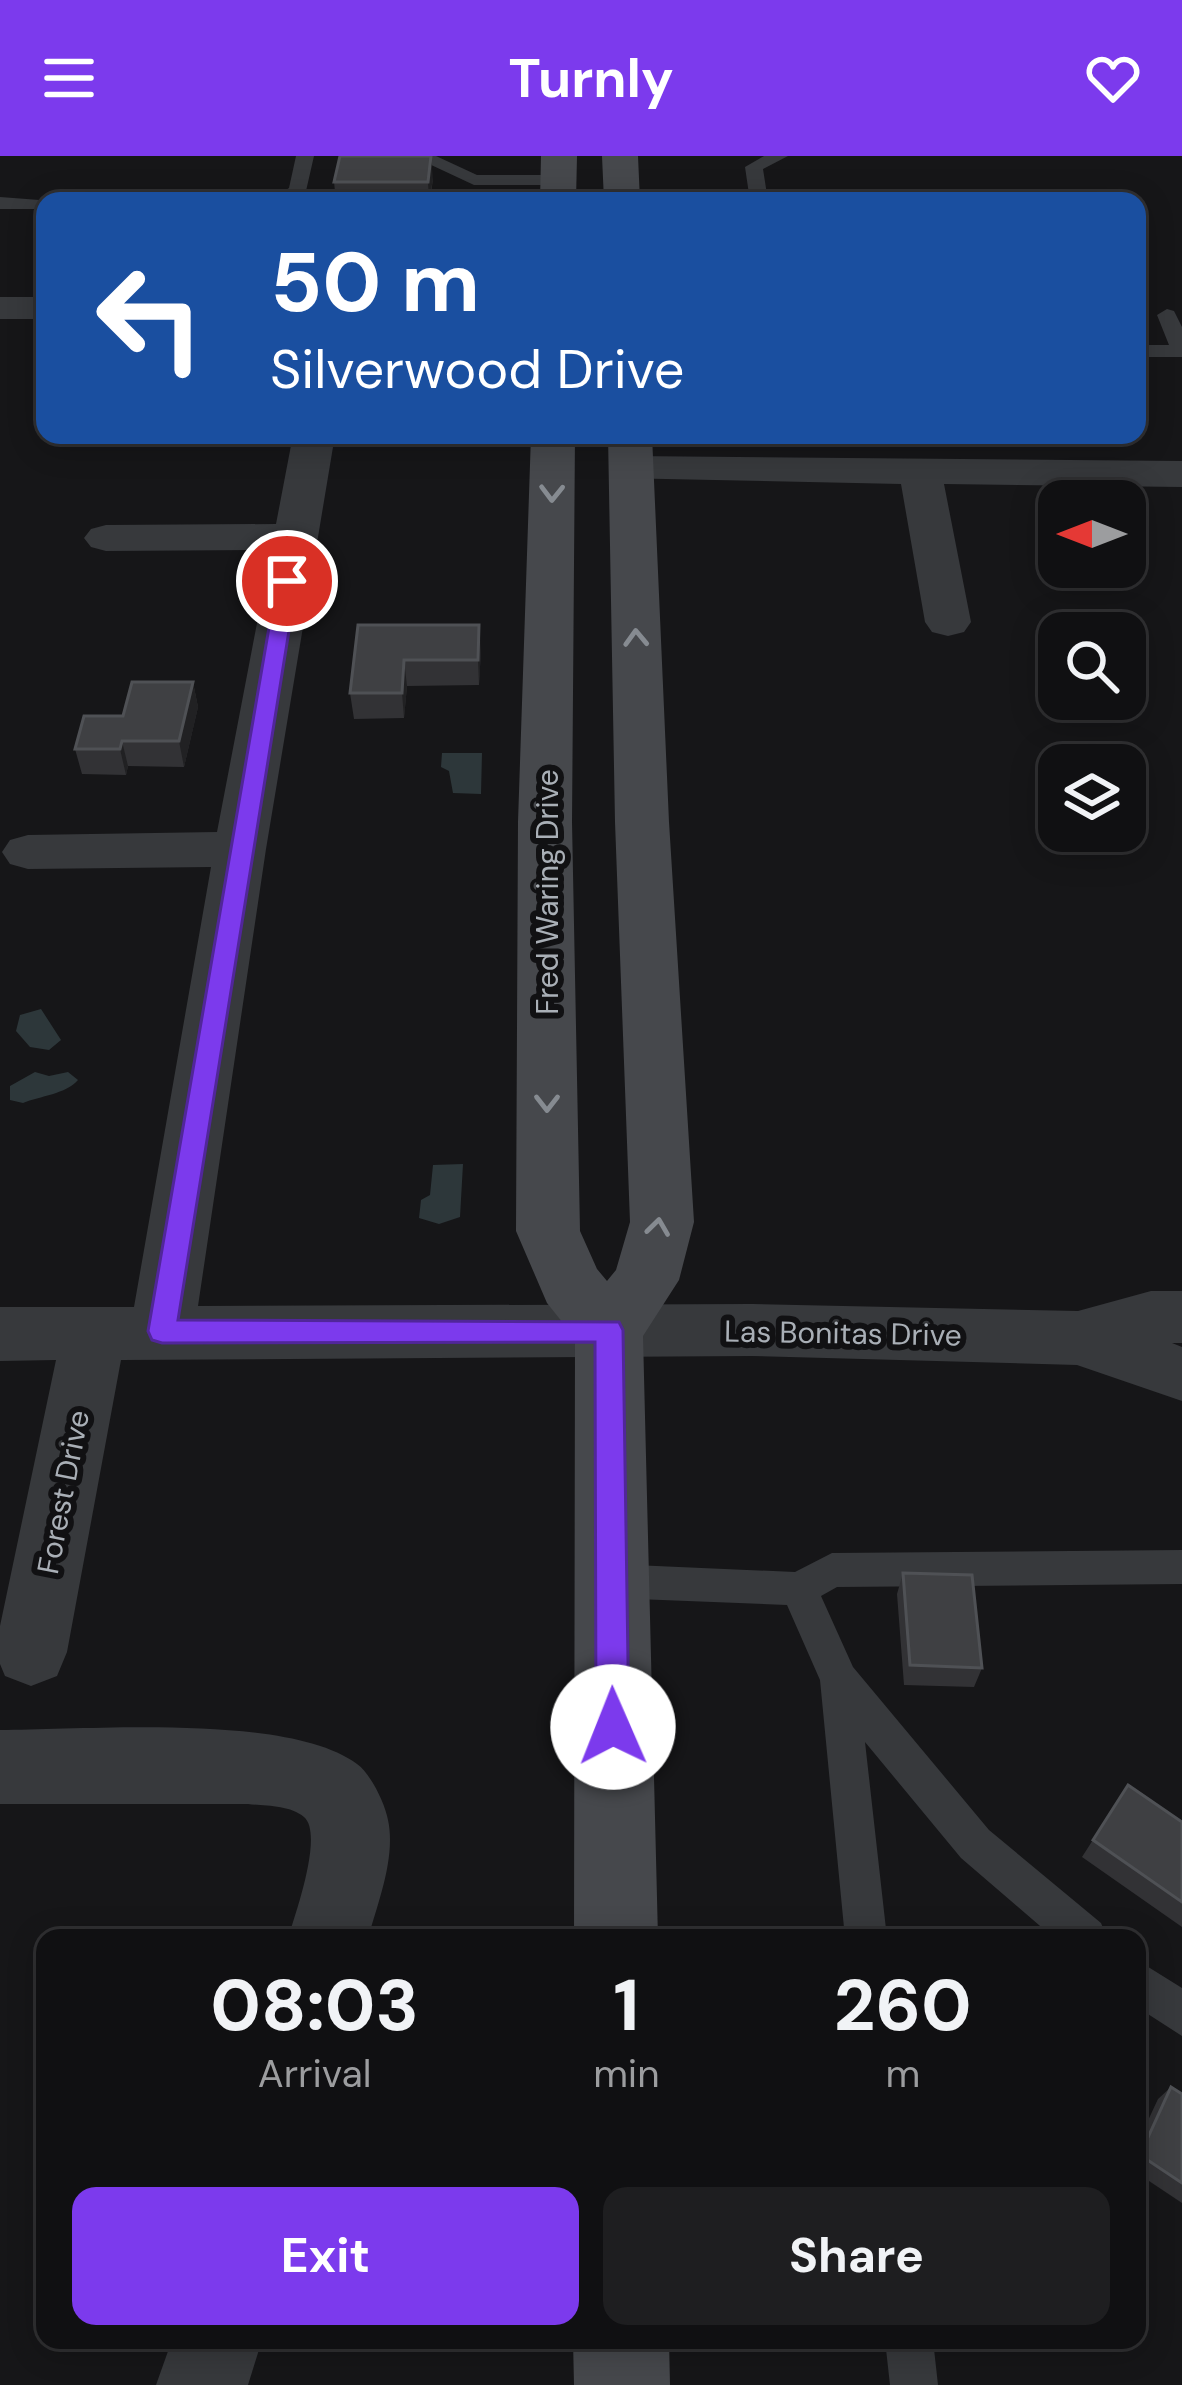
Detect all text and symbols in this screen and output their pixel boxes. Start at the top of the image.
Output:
text: Turnly [508,43,674,114]
icon: menu [36,45,102,111]
icon: heart [1080,45,1146,111]
text: 50 m [270,228,480,337]
icon: left [72,240,228,396]
text: Silverwood Drive [270,334,684,405]
north arrow [1038,480,1146,588]
map controls [1038,480,1146,852]
one-way arrow [540,484,566,503]
pin [236,530,338,632]
icon: arrive [254,548,320,614]
button: search [1038,612,1146,720]
one-way arrow [623,628,649,647]
button: layers [1038,744,1146,852]
street label: Fred Waring Drive [528,769,567,1015]
one-way arrow [534,1095,560,1113]
one-way arrow [644,1218,670,1237]
street label: Las Bonitas Drive [724,1311,962,1355]
street label: Forest Drive [28,1407,98,1577]
position arrow [550,1664,676,1790]
text: 08:03 [210,1959,419,2052]
text: 1 [613,1959,639,2052]
text: 260 [834,1959,972,2052]
text: Arrival [258,2048,371,2099]
text: min [593,2048,660,2099]
text: m [885,2048,920,2099]
button: Exit [72,2187,579,2325]
button: Share [603,2187,1110,2325]

